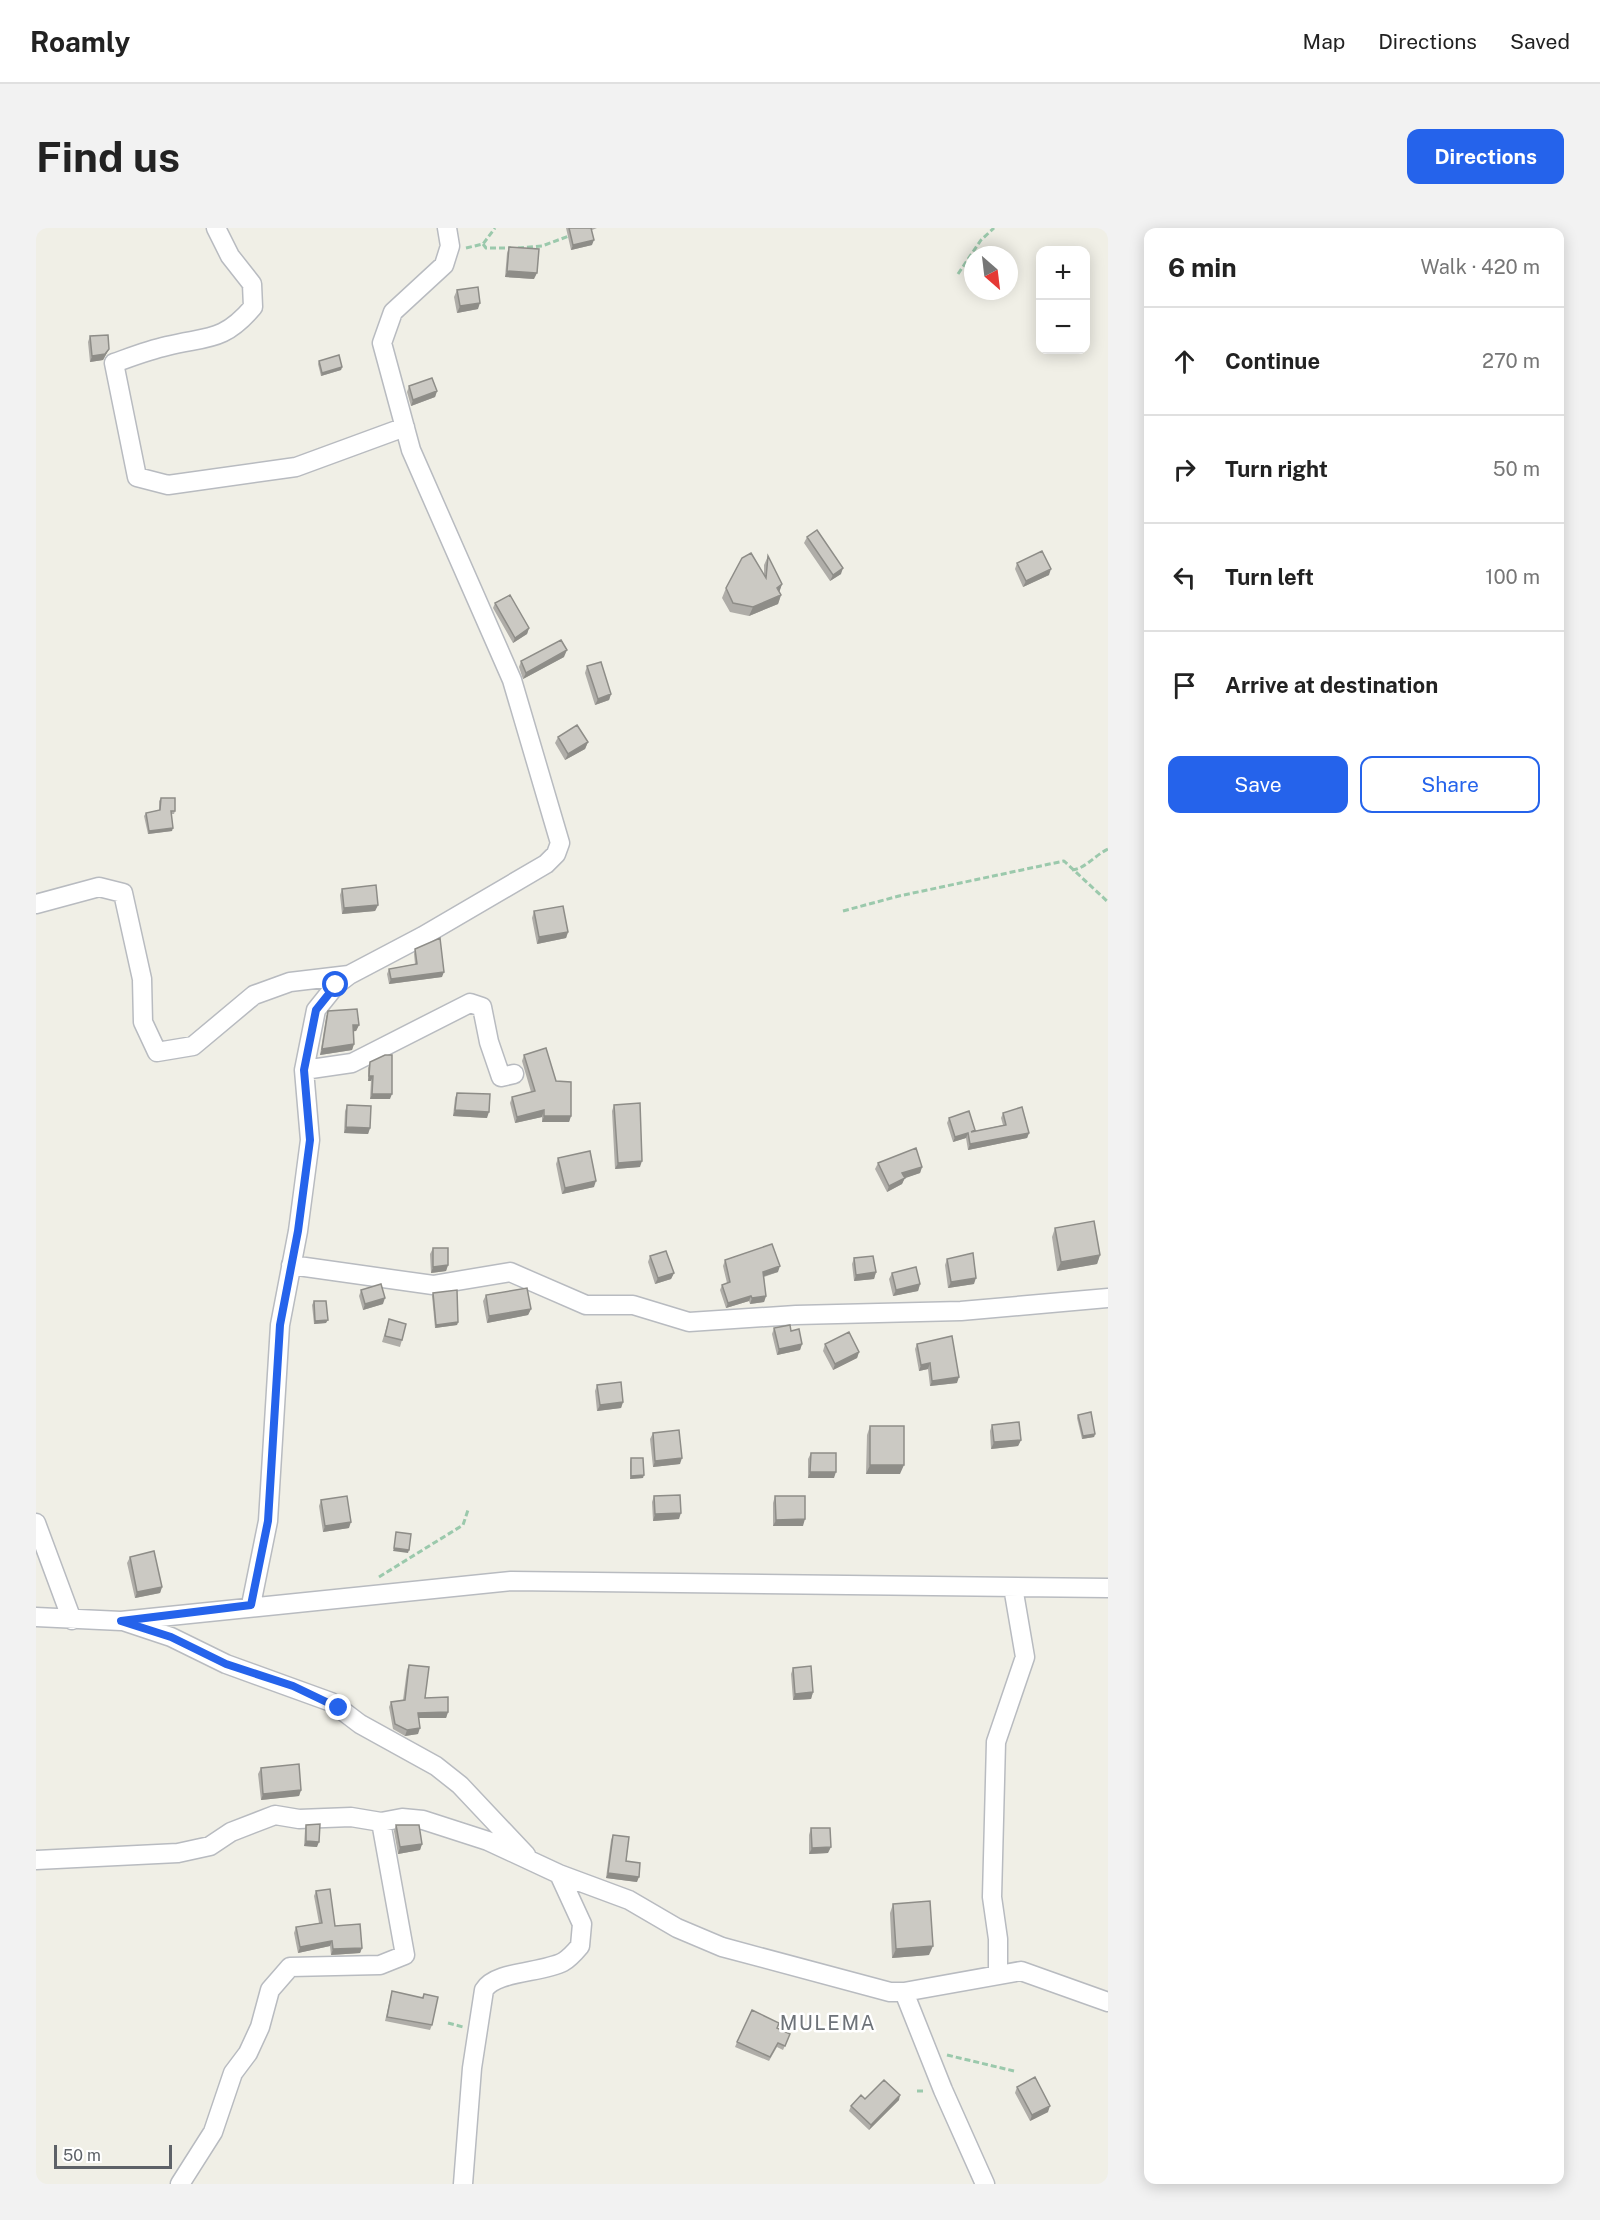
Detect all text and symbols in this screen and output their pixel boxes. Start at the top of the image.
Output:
text: Roamly [30,25,130,58]
text: Map [1303,29,1345,54]
text: Directions [1378,29,1477,54]
text: Saved [1510,29,1570,54]
button: Directions [1407,129,1564,184]
text: Find us [36,132,180,181]
north arrow [964,246,1018,300]
map controls [1036,246,1090,354]
button: + [1036,246,1090,300]
text: 6 min [1168,252,1237,283]
text: Walk · 420 m [1420,255,1540,279]
button: − [1036,300,1090,354]
icon: ahead [1168,345,1201,378]
text: Continue [1225,348,1320,374]
text: 270 m [1482,349,1540,373]
icon: right [1168,453,1201,486]
text: Turn right [1225,456,1328,482]
text: 50 m [1493,457,1540,481]
icon: left [1168,561,1201,594]
text: Turn left [1225,564,1314,590]
text: 100 m [1485,565,1540,589]
icon: arrive [1168,669,1201,702]
text: Arrive at destination [1225,672,1438,698]
button: Save [1168,756,1348,813]
button: Share [1360,756,1540,813]
route start [322,971,348,997]
route end [325,1694,351,1720]
district label: MULEMA [780,2011,876,2035]
scale bar [54,2142,172,2170]
text: 50 m [63,2146,101,2165]

